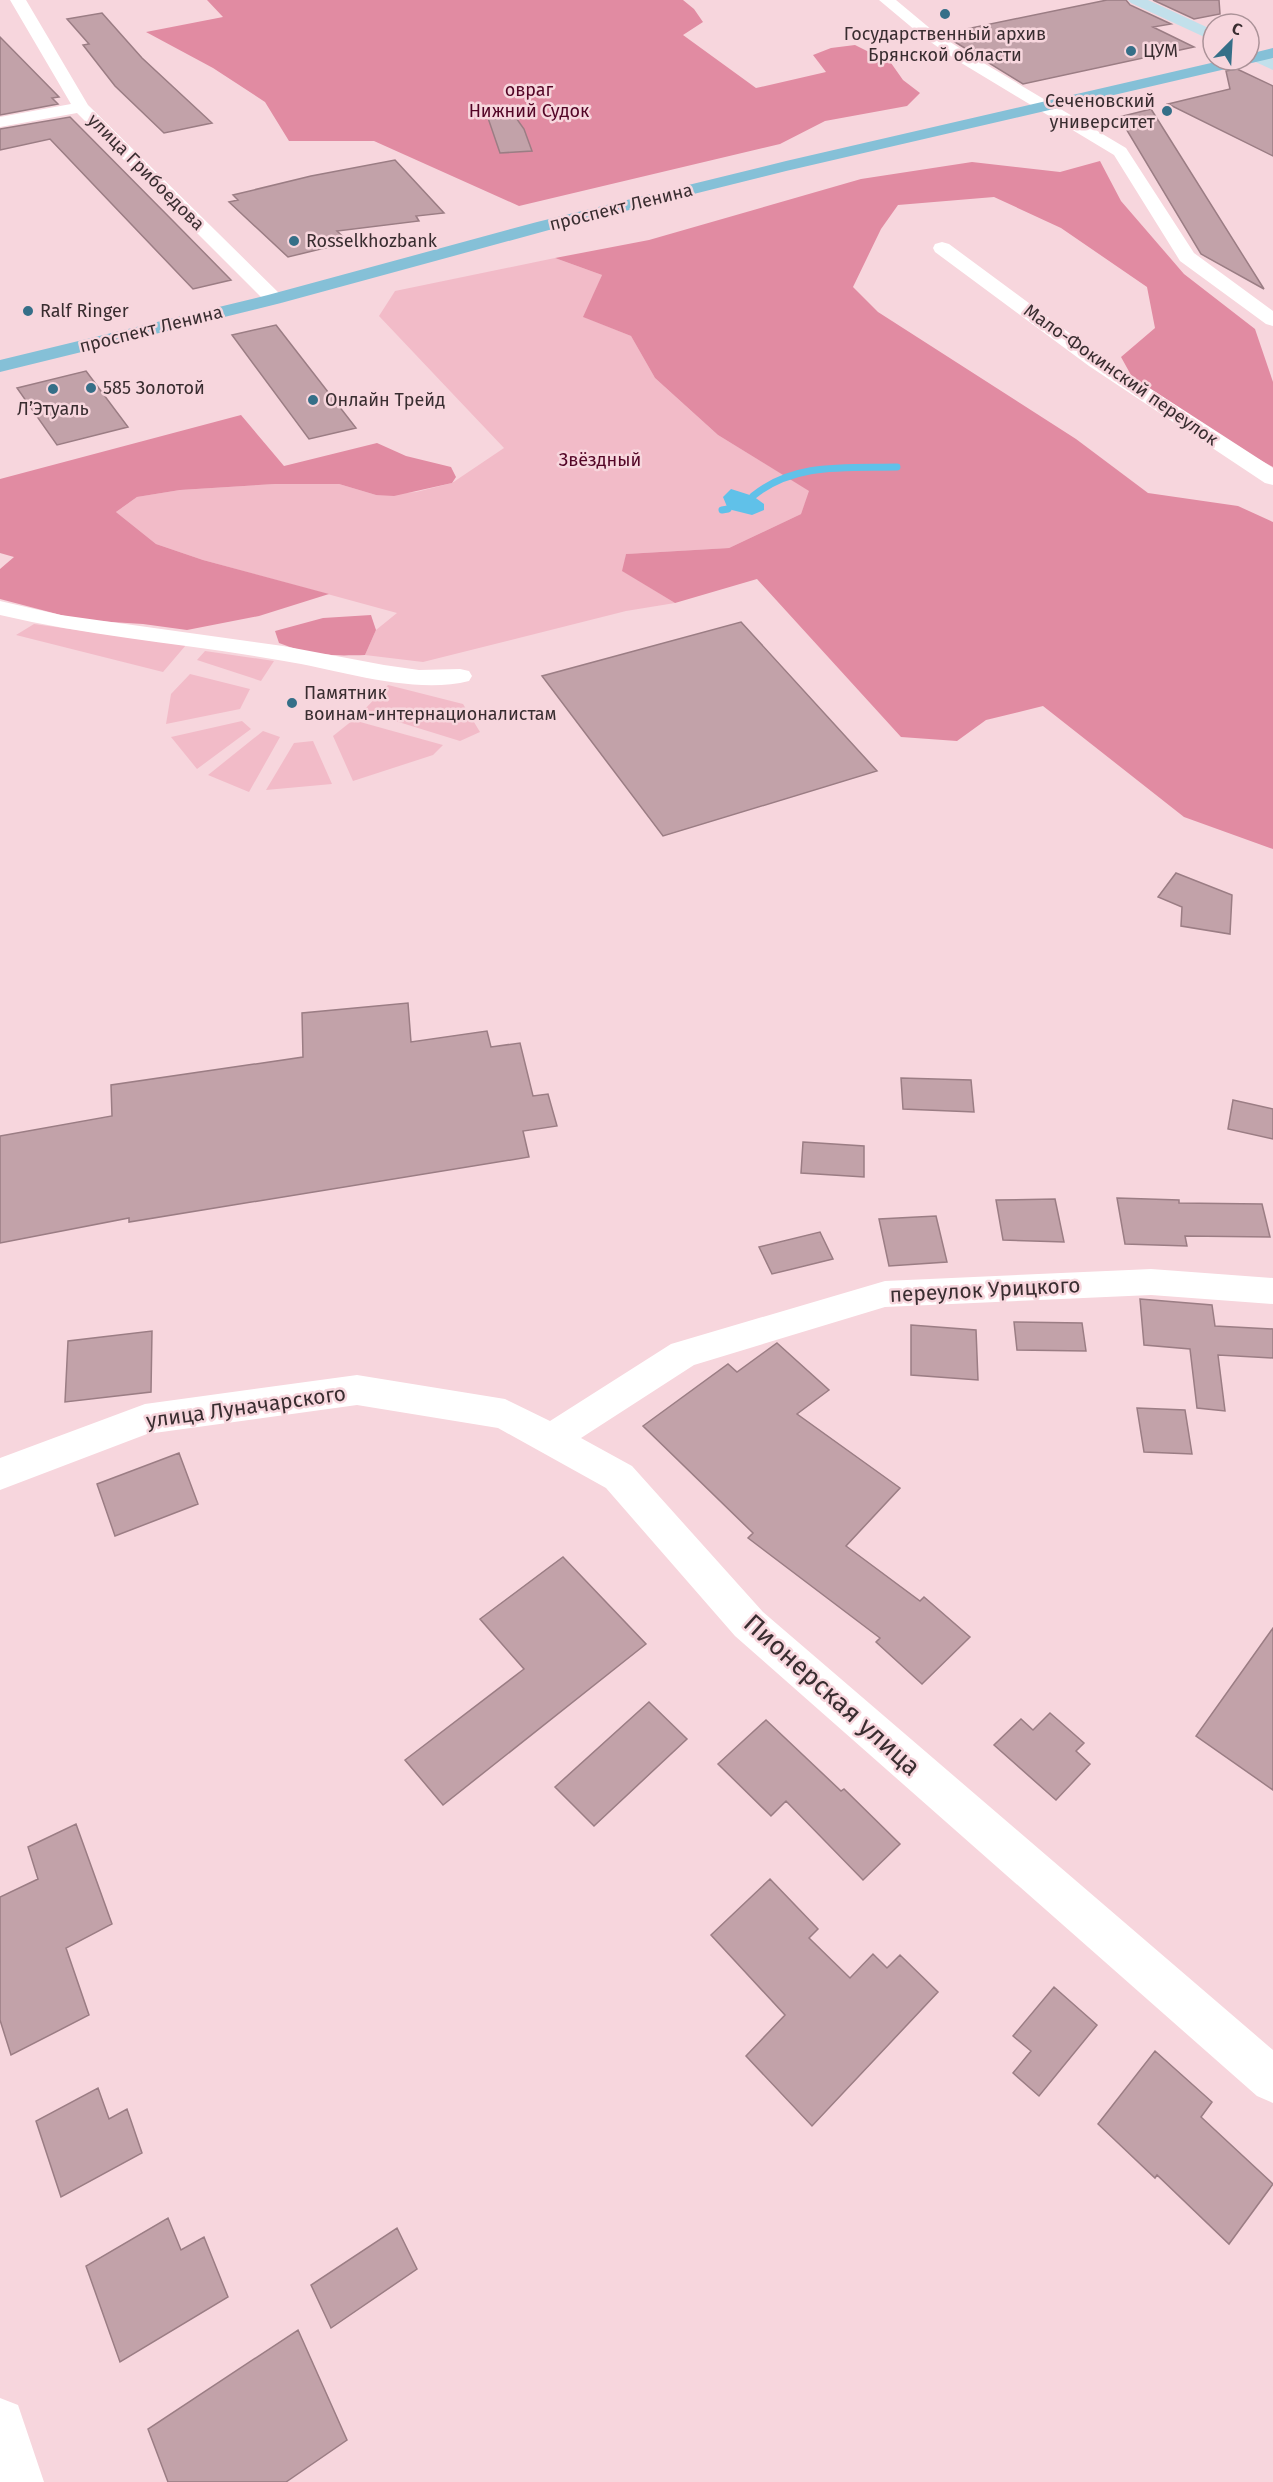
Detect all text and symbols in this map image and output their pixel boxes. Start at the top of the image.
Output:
marker: Государственный архив Брянской области [938,7,952,21]
north arrow [1201,12,1261,72]
text: С [1229,18,1246,40]
place label: Государственный архив Брянской области [844,23,1046,66]
place label: ЦУМ [1143,40,1178,62]
marker: ЦУМ [1124,44,1138,58]
park label: овраг Нижний Судок [469,79,590,122]
place label: Сеченовский университет [1045,90,1156,133]
marker: Сеченовский университет [1160,104,1174,118]
street label: улица Грибоедова [83,109,209,235]
street label: проспект Ленина [547,179,695,235]
place label: Rosselkhozbank [306,230,438,252]
marker: Rosselkhozbank [287,234,301,248]
street label: Мало-Фокинский переулок [1020,299,1223,451]
place label: Ralf Ringer [40,300,129,322]
street label: проспект Ленина [77,301,225,357]
marker: Ralf Ringer [21,304,35,318]
place label: 585 Золотой [103,377,205,399]
marker: 585 Золотой [84,381,98,395]
marker: Л’Этуаль [46,382,60,396]
place label: Онлайн Трейд [325,389,445,411]
marker: Онлайн Трейд [306,393,320,407]
place label: Л’Этуаль [17,398,89,420]
park label: Звёздный [559,449,641,471]
place label: Памятник воинам-интернационалистам [304,682,557,725]
marker: Памятник воинам-интернационалистам [285,696,299,710]
street label: переулок Урицкого [889,1272,1081,1308]
street label: улица Луначарского [144,1380,348,1434]
street label: Пионерская улица [737,1608,927,1782]

